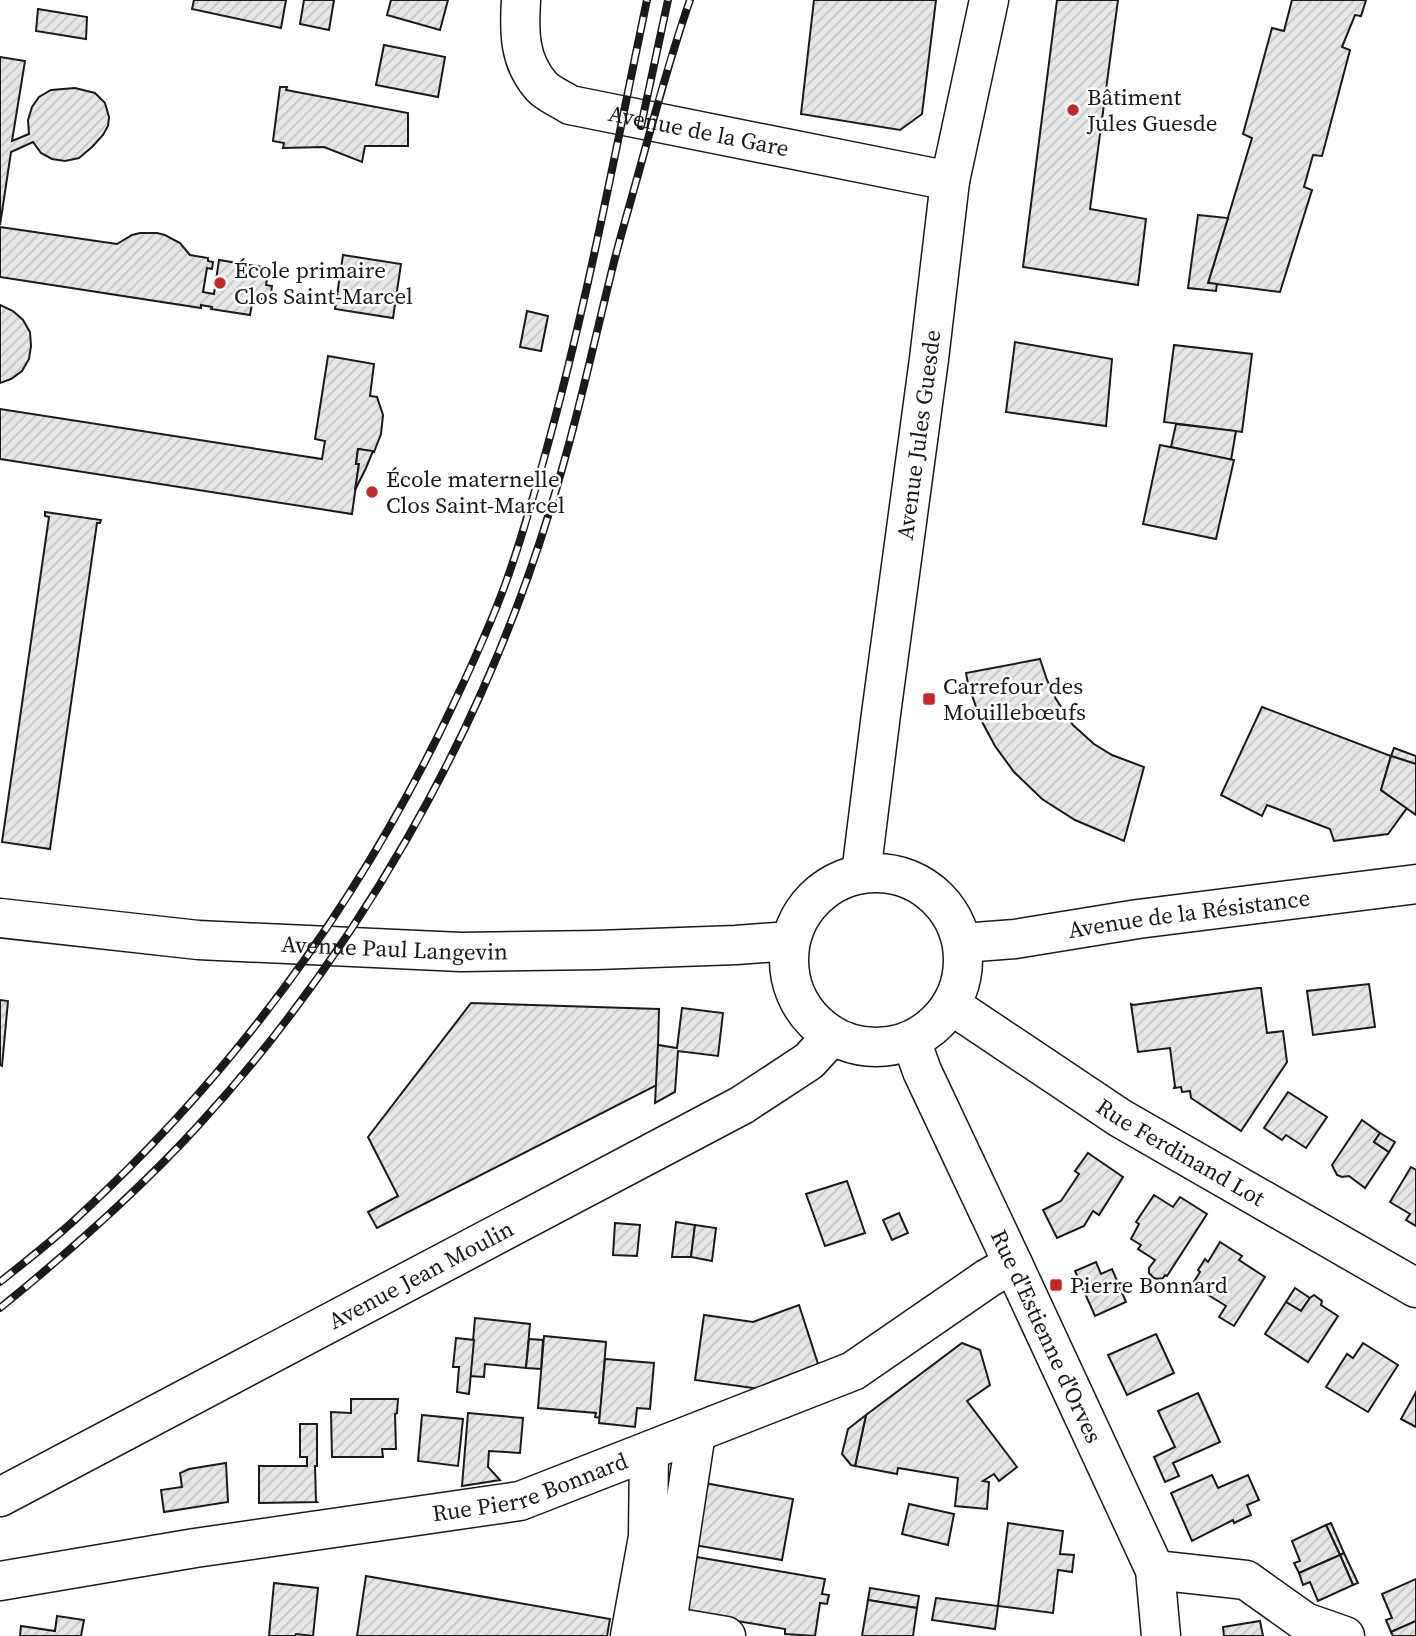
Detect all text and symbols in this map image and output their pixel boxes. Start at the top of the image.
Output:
place label: Bâtiment Jules Guesde [1086,81,1218,139]
street label: Avenue de la Gare [606,97,792,164]
marker: Bâtiment Jules Guesde [1065,102,1081,118]
place label: École primaire Clos Saint-Marcel [234,254,413,312]
marker: École primaire Clos Saint-Marcel [212,275,228,291]
street label: Avenue Jules Guesde [889,328,948,542]
place label: École maternelle Clos Saint-Marcel [386,463,565,521]
marker: École maternelle Clos Saint-Marcel [364,484,380,500]
place label: Carrefour des Mouillebœufs [943,670,1086,728]
marker: Carrefour des Mouillebœufs [921,691,937,707]
street label: Avenue de la Résistance [1066,881,1312,946]
street label: Avenue Paul Langevin [281,928,508,968]
street label: Rue Ferdinand Lot [1090,1091,1271,1214]
street label: Avenue Jean Moulin [323,1213,519,1337]
street label: Rue d'Estienne d'Orves [983,1224,1110,1448]
place label: Pierre Bonnard [1070,1269,1228,1301]
marker: Pierre Bonnard [1048,1277,1064,1293]
street label: Rue Pierre Bonnard [430,1445,632,1530]

